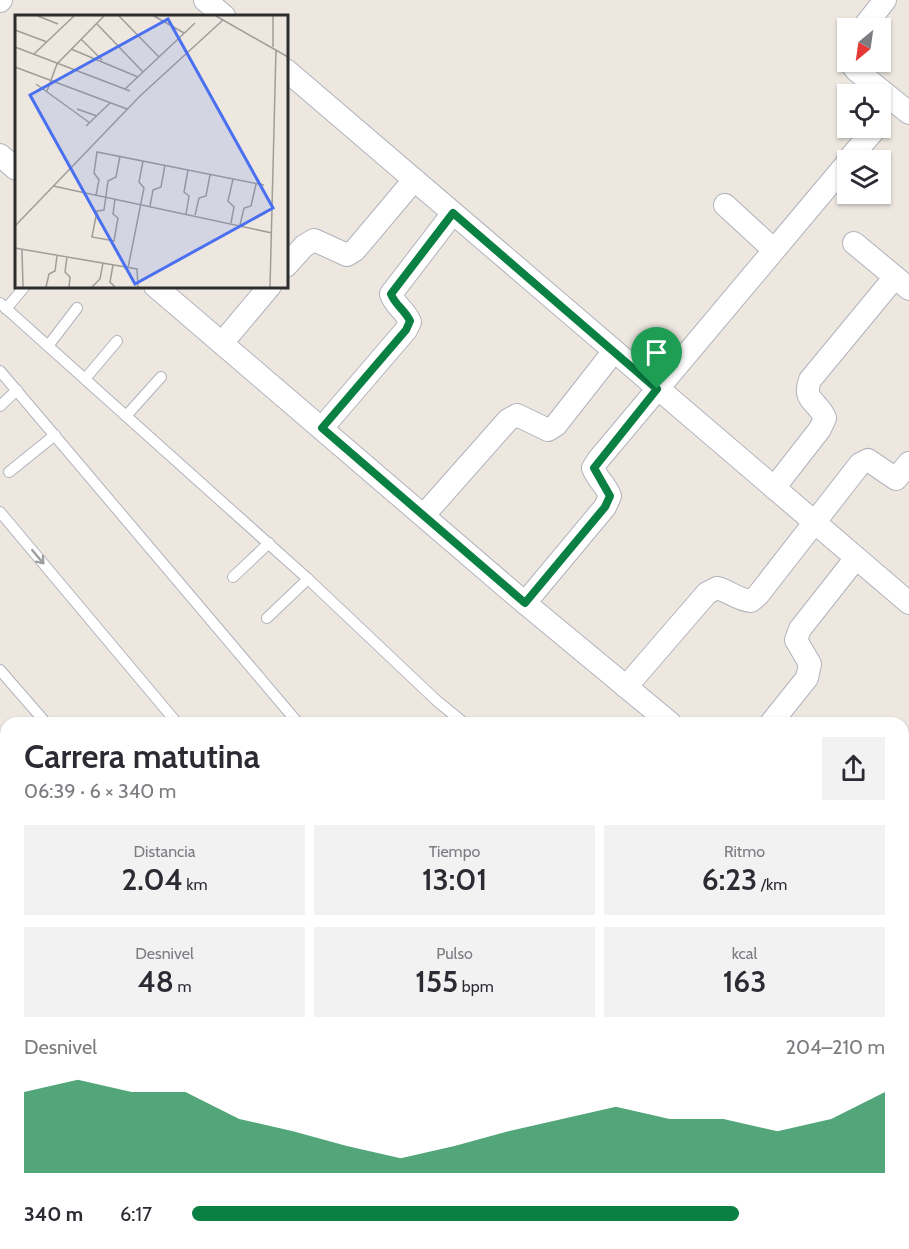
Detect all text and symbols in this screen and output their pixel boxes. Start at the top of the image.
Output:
inset map [15,15,288,288]
north arrow [837,18,891,72]
map controls [837,18,891,204]
button: locate [837,84,891,138]
button: layers [837,150,891,204]
pin [631,327,682,389]
icon: arrive [640,336,673,369]
one-way arrow [31,549,44,565]
text: Carrera matutina [24,736,260,776]
button: share [822,737,885,800]
text: 06:39 · 6 × 340 m [24,779,176,803]
text: Distancia [134,842,195,861]
text: Tiempo [429,842,480,861]
text: Ritmo [724,842,765,861]
text: 2.04 [121,861,183,898]
text: 13:01 [422,861,487,898]
text: 6:23 [702,861,757,898]
text: km [183,875,208,894]
text: /km [757,875,787,894]
text: Desnivel [135,944,194,963]
text: Pulso [436,944,473,963]
text: kcal [732,944,757,963]
text: 48 [138,963,174,1000]
text: 155 [415,963,458,1000]
text: 163 [723,963,766,1000]
text: m [174,977,191,996]
text: bpm [458,977,494,996]
text: Desnivel [24,1035,97,1059]
text: 204–210 m [785,1035,885,1059]
text: 340 m [24,1202,83,1226]
text: 6:17 [120,1202,152,1226]

